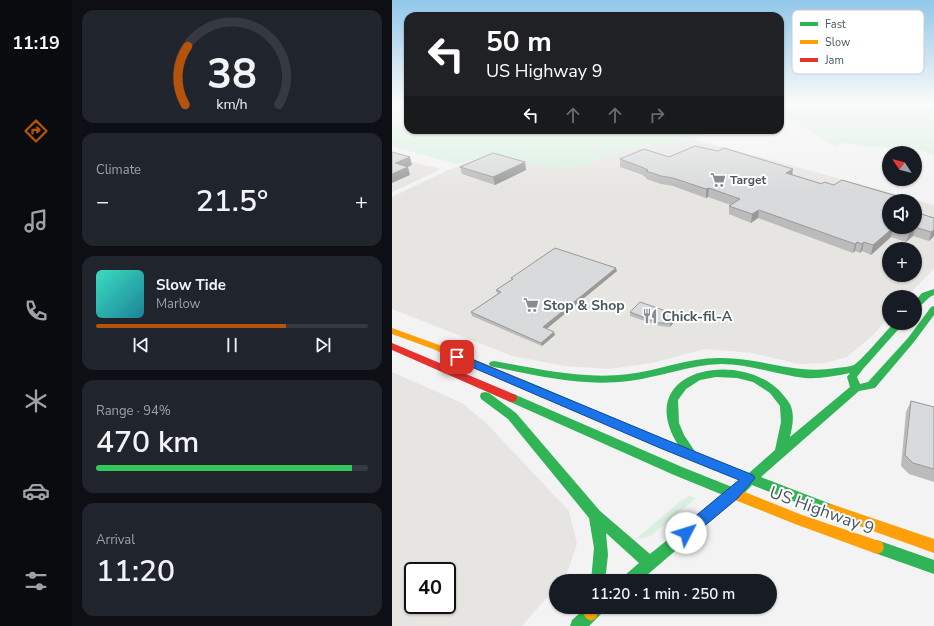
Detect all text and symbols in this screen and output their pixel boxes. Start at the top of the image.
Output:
legend [792,10,924,74]
text: Fast [825,17,846,32]
text: 50 m [486,23,552,61]
icon: left [420,28,472,80]
text: 11:19 [12,31,60,55]
text: Slow [825,35,850,50]
text: 38 [207,45,257,102]
text: Jam [824,53,844,68]
text: US Highway 9 [486,59,602,83]
text: km/h [216,94,248,113]
icon: left [520,104,542,126]
icon: ahead [562,104,584,126]
icon: ahead [604,104,626,126]
icon: right [646,104,668,126]
icon: directions [22,117,50,145]
north arrow [882,146,922,186]
map controls [882,146,922,330]
text: Climate [96,161,141,179]
supermarket icon: Target [709,171,727,189]
place label: Target [730,172,766,188]
text: 21.5° [196,181,268,222]
text: − [96,187,109,217]
text: + [355,187,368,217]
button: sound [882,194,922,234]
icon: music [22,207,50,235]
button: + [882,242,922,282]
text: Slow Tide [156,275,226,295]
button: − [882,290,922,330]
text: Marlow [156,295,201,313]
supermarket icon: Stop & Shop [522,296,540,314]
place label: Stop & Shop [543,296,625,315]
icon: phone [22,297,50,325]
restaurant icon: Chick-fil-A [641,307,659,325]
place label: Chick-fil-A [662,307,733,326]
icon: previous [130,334,152,356]
icon: pause [221,334,243,356]
icon: next [312,334,334,356]
pin [440,340,474,374]
icon: arrive [446,346,468,368]
icon: climate [22,387,50,415]
text: Range · 94% [96,402,171,420]
text: 470 km [96,422,199,463]
icon: car [22,477,50,505]
street label: US Highway 9 [766,481,877,540]
position arrow [665,512,707,554]
text: Arrival [96,531,135,549]
text: 11:20 [96,551,175,592]
speed limit sign: 40 [404,562,456,614]
icon: filters [22,567,50,595]
text: 11:20 · 1 min · 250 m [591,584,735,604]

